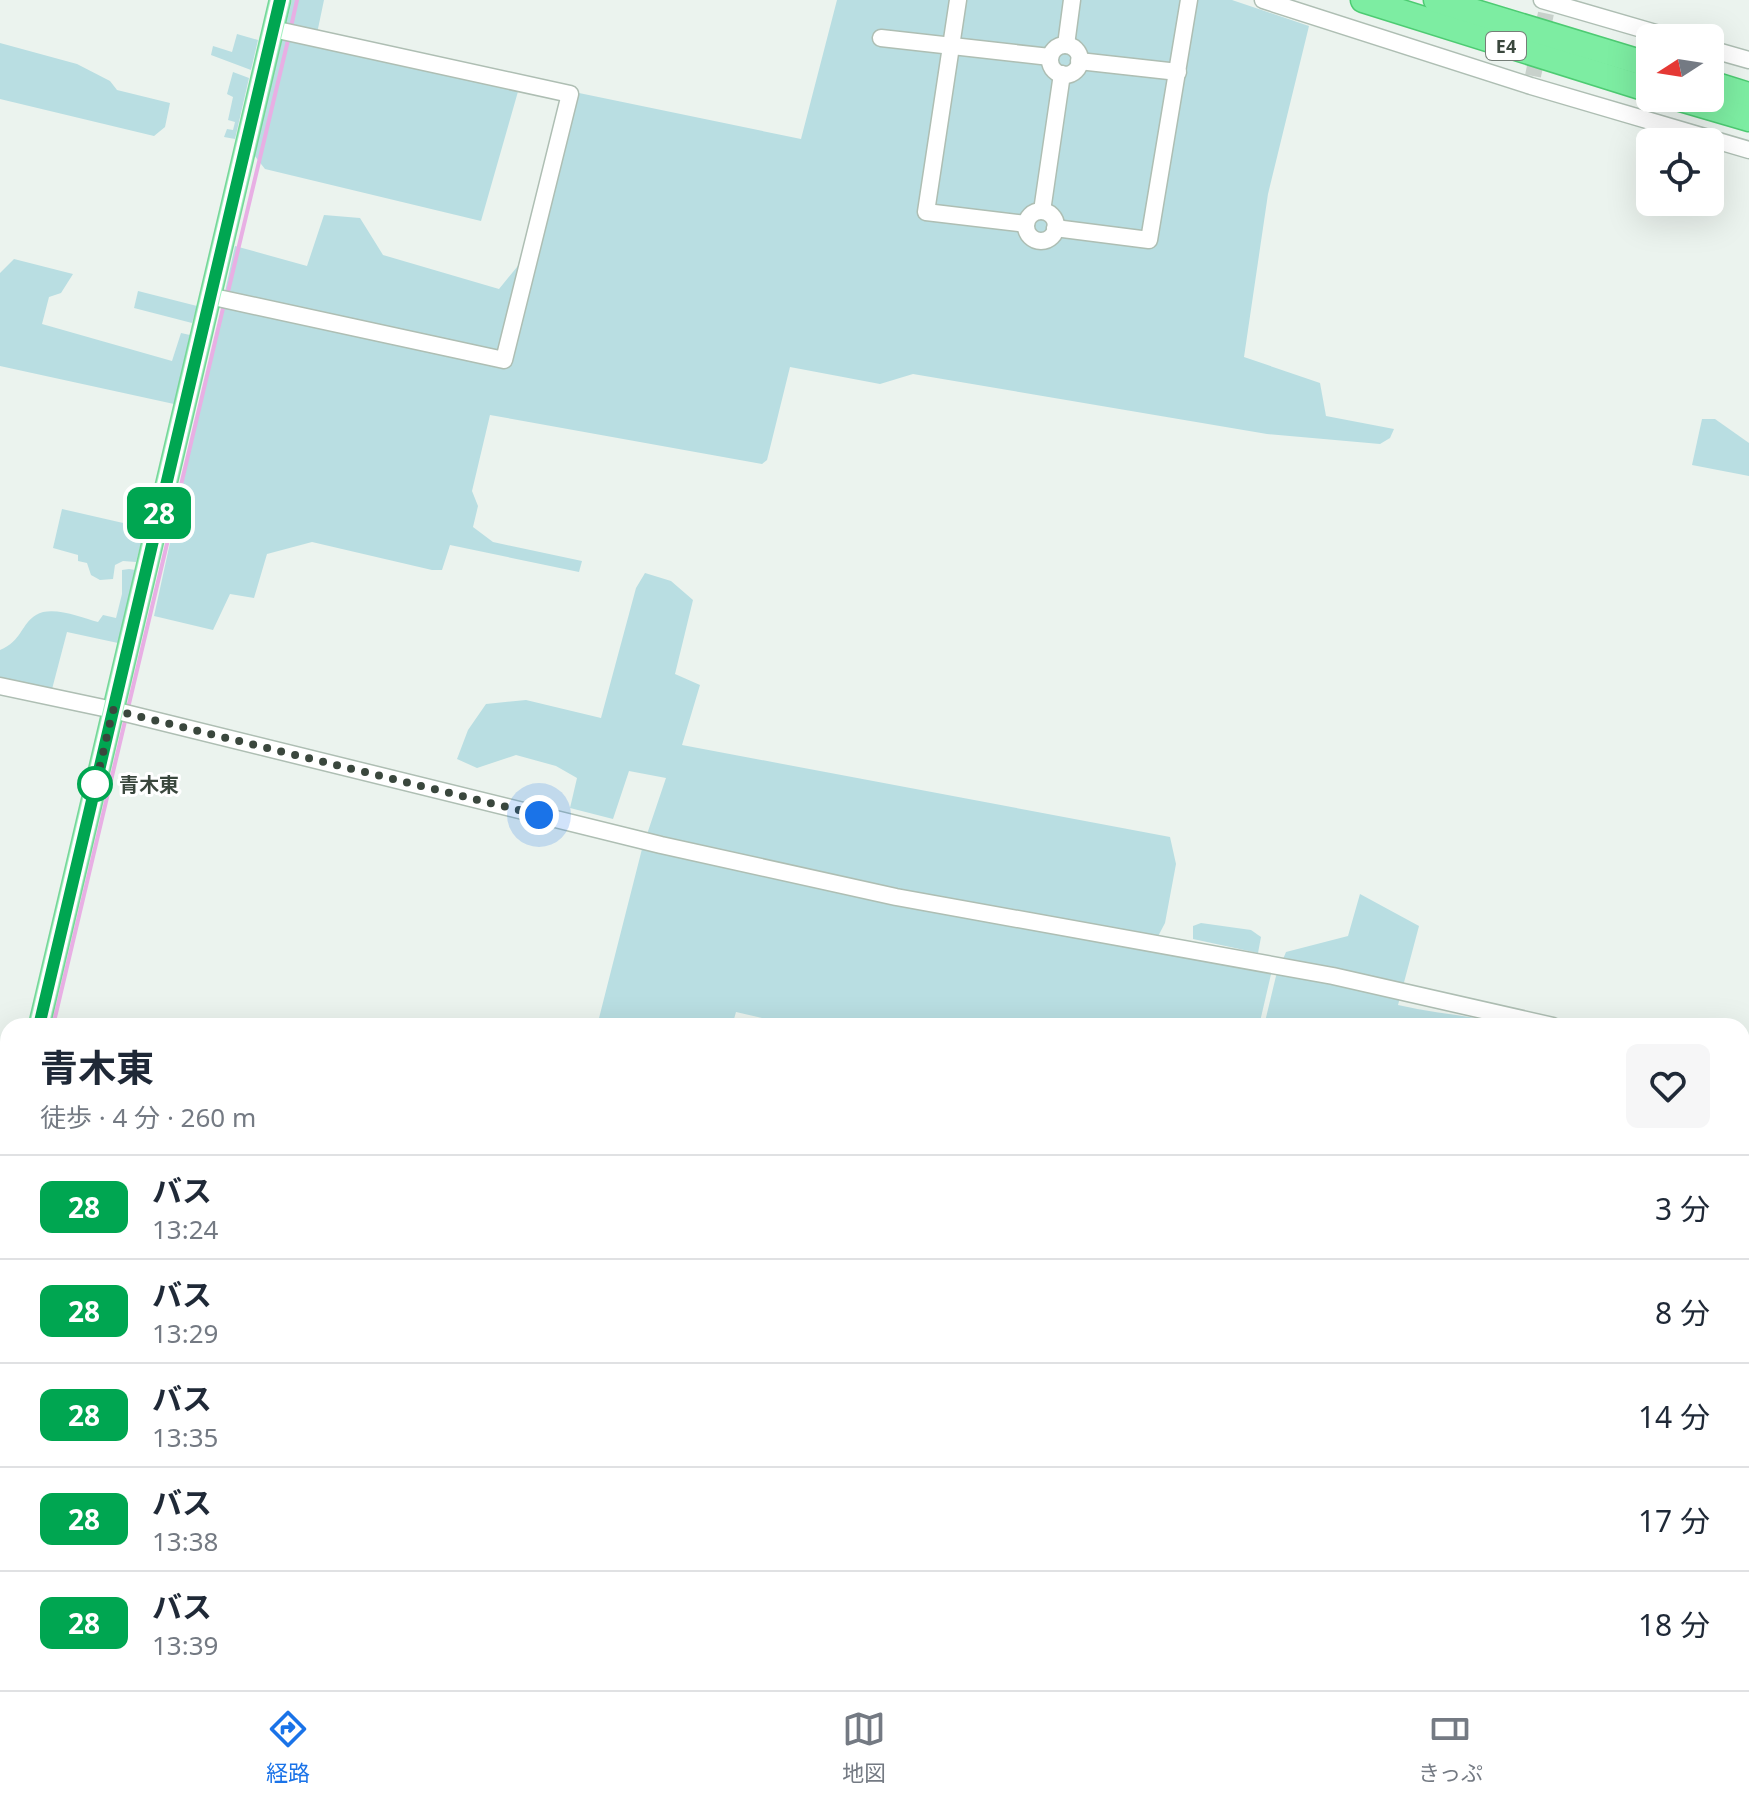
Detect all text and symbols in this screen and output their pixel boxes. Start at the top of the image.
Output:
north arrow [1636,24,1724,112]
map controls [1636,24,1724,216]
road number: E4 [1486,32,1526,60]
button: locate [1636,128,1724,216]
line badge: 28 [123,487,195,539]
text: 28 [143,494,175,532]
marker: 青木東 [78,767,112,801]
place label: 青木東 [119,771,179,798]
your location [519,795,559,835]
text: 青木東 [40,1041,154,1093]
button: heart [1626,1044,1710,1128]
text: 徒歩 · 4 分 · 260 m [40,1099,256,1135]
text: バス [152,1170,212,1211]
text: 28 [68,1188,100,1226]
text: 3 分 [1655,1188,1710,1229]
text: 13:24 [152,1211,218,1247]
text: バス [152,1274,212,1315]
text: 28 [68,1292,100,1330]
text: 8 分 [1655,1292,1710,1333]
text: 13:29 [152,1315,218,1351]
text: バス [152,1378,212,1419]
text: 28 [68,1396,100,1434]
text: 14 分 [1638,1396,1710,1437]
text: 13:35 [152,1419,218,1455]
text: バス [152,1482,212,1523]
text: 28 [68,1500,100,1538]
text: 17 分 [1638,1500,1710,1541]
text: 13:38 [152,1523,218,1559]
text: バス [152,1586,212,1627]
text: 28 [68,1604,100,1642]
text: 18 分 [1638,1604,1710,1645]
text: 13:39 [152,1627,218,1663]
tab: 経路 [266,1707,310,1787]
tab: 地図 [842,1707,886,1787]
tab: きっぷ [1418,1707,1483,1787]

